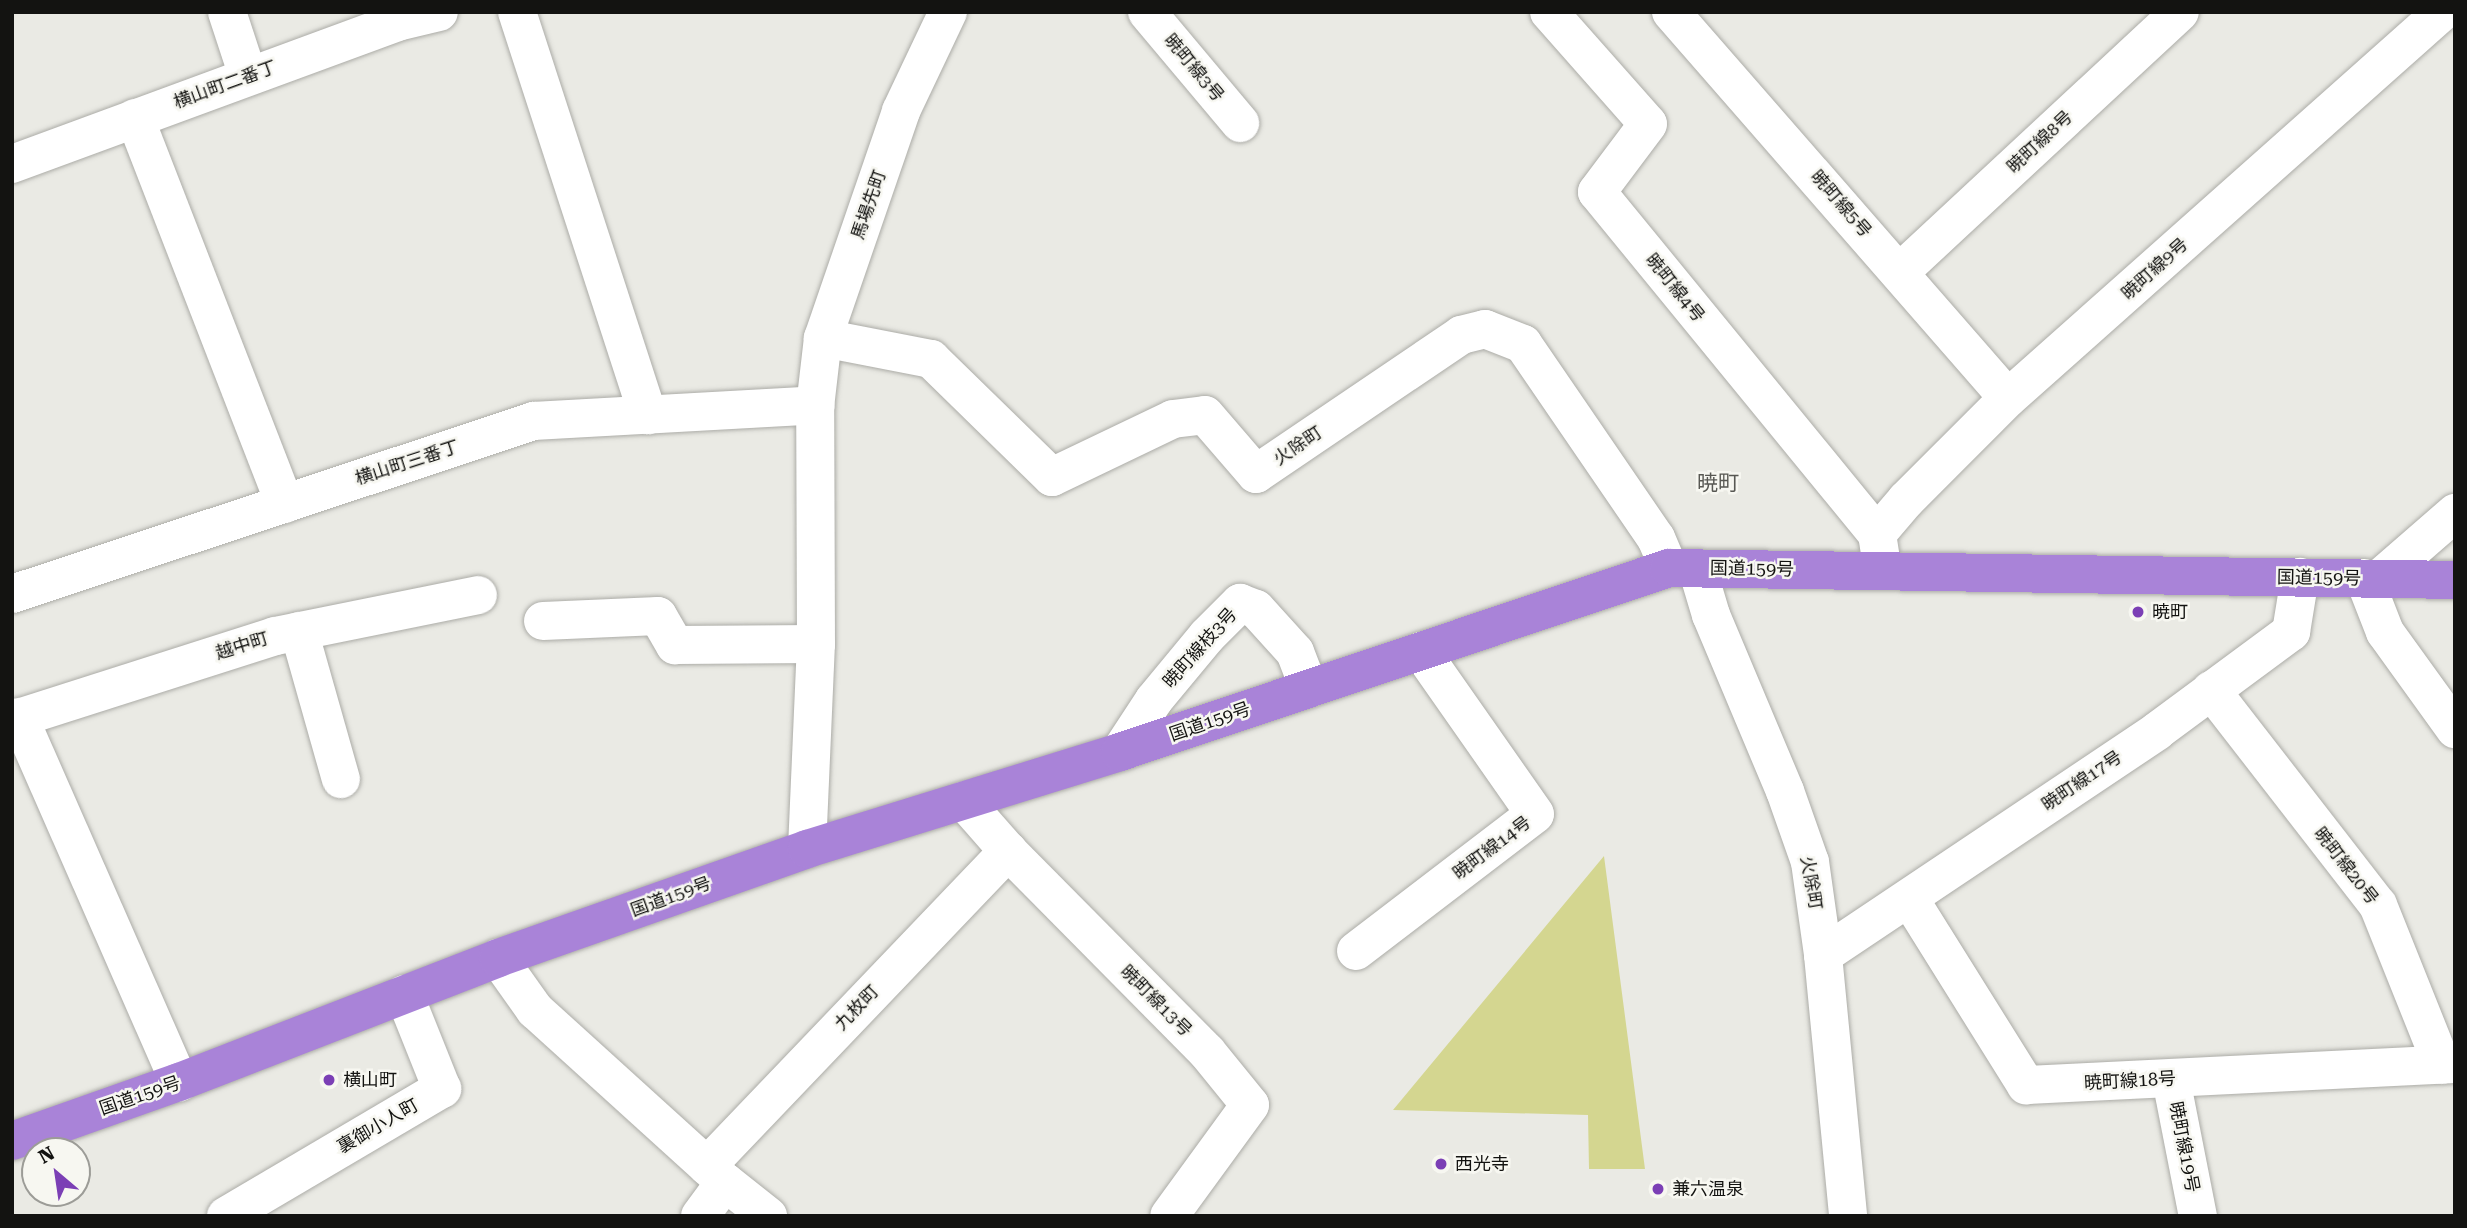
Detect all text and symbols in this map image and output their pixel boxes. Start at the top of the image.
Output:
street label: 暁町線3号 [1159,30,1229,106]
street label: 横山町二番丁 [171,56,279,114]
street label: 暁町線8号 [2003,106,2077,178]
street label: 暁町線5号 [1806,166,1876,242]
street label: 馬場先町 [847,167,891,243]
street label: 暁町線9号 [2117,234,2193,304]
street label: 暁町線4号 [1641,249,1709,327]
street label: 火除町 [1270,422,1326,470]
street label: 横山町三番丁 [352,436,462,490]
district label: 暁町 [1697,470,1739,496]
street label: 国道159号 [1710,557,1794,581]
street label: 国道159号 [2277,566,2361,590]
place label: 暁町 [2152,601,2188,623]
street label: 暁町線枝3号 [1158,604,1242,692]
marker: 暁町 [2130,604,2146,620]
street label: 越中町 [213,628,271,664]
street label: 国道159号 [1167,698,1253,746]
street label: 暁町線17号 [2038,746,2126,816]
street label: 暁町線14号 [1449,812,1535,884]
street label: 暁町線20号 [2309,823,2383,909]
street label: 火除町 [1796,855,1826,911]
street label: 国道159号 [628,872,714,922]
street label: 暁町線13号 [1116,961,1196,1041]
street label: 九枚町 [830,981,884,1035]
street label: 暁町線18号 [2083,1068,2177,1094]
place label: 横山町 [343,1069,397,1091]
street label: 国道159号 [97,1072,183,1120]
marker: 横山町 [321,1072,337,1088]
street label: 裏御小人町 [334,1094,422,1158]
street label: 暁町線19号 [2165,1100,2203,1194]
north arrow [21,1137,91,1207]
text: N [35,1141,59,1169]
place label: 西光寺 [1455,1153,1509,1175]
marker: 西光寺 [1433,1156,1449,1172]
place label: 兼六温泉 [1672,1178,1744,1200]
marker: 兼六温泉 [1650,1181,1666,1197]

